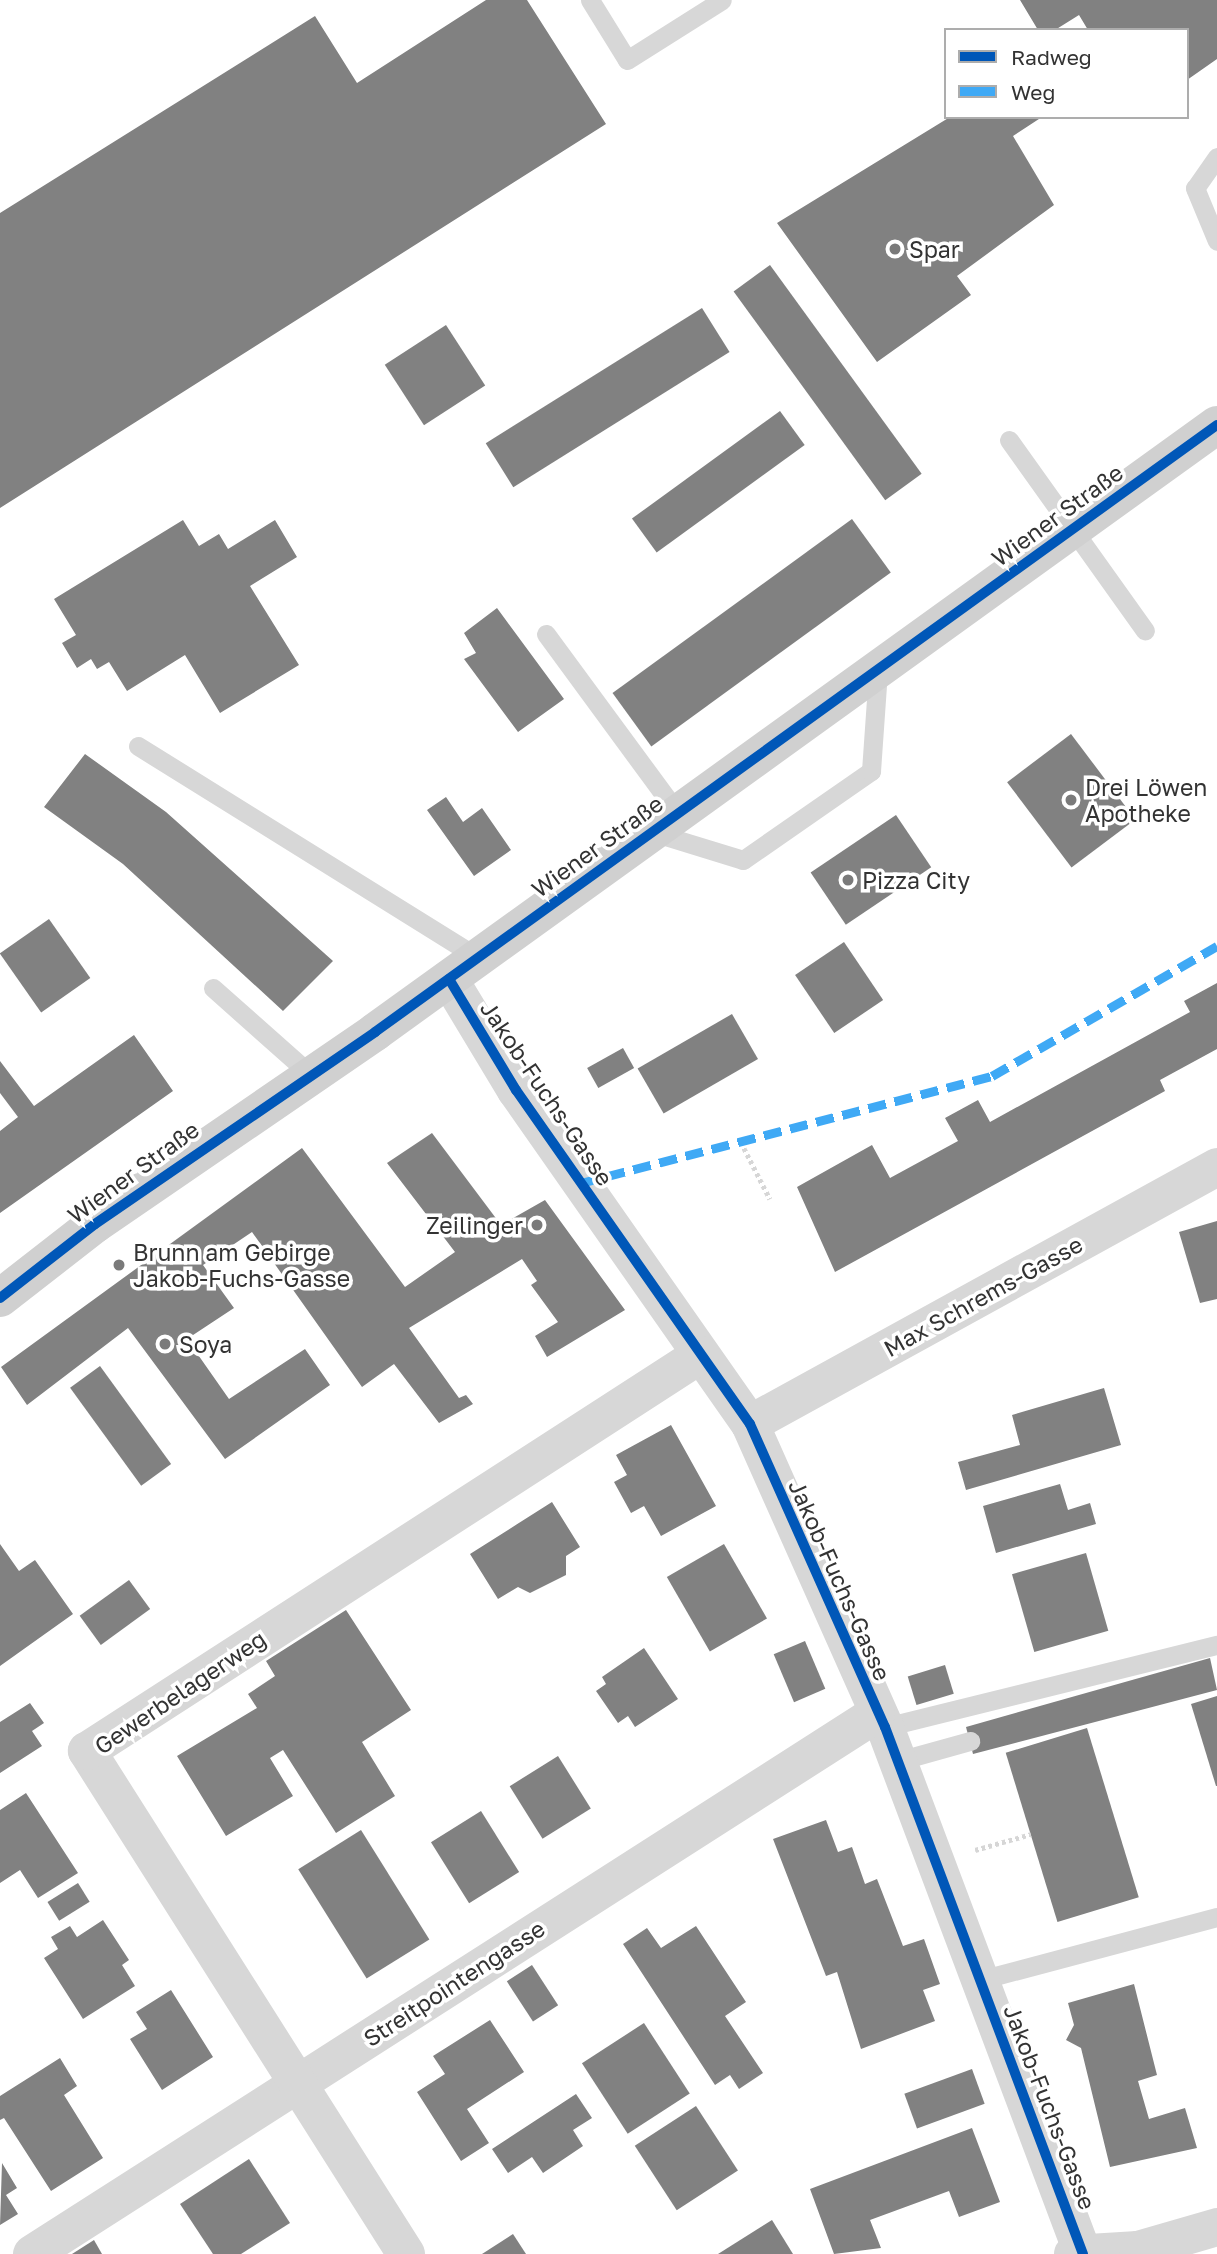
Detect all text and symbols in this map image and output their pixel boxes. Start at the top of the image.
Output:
legend [944,28,1189,119]
text: Radweg [1011,44,1092,70]
text: Weg [1011,79,1055,105]
place label: Spar [909,235,960,263]
marker: Spar [887,241,903,257]
street label: Wiener Straße [986,458,1128,572]
place label: Drei Löwen Apotheke [1085,773,1207,827]
street label: Wiener Straße [526,789,668,903]
marker: Drei Löwen Apotheke [1063,792,1079,808]
place label: Pizza City [862,866,970,894]
marker: Pizza City [840,872,856,888]
street label: Jakob-Fuchs-Gasse [475,995,619,1191]
street label: Wiener Straße [62,1115,204,1229]
place label: Zeilinger [426,1211,523,1239]
marker: Zeilinger [529,1217,545,1233]
street label: Max Schrems-Gasse [879,1230,1087,1362]
place label: Brunn am Gebirge Jakob-Fuchs-Gasse [133,1238,350,1292]
marker: Brunn am Gebirge Jakob-Fuchs-Gasse [111,1257,127,1273]
place label: Soya [179,1330,232,1358]
marker: Soya [157,1336,173,1352]
street label: Jakob-Fuchs-Gasse [783,1475,897,1685]
street label: Gewerbelagerweg [89,1624,271,1760]
street label: Streitpointengasse [358,1914,550,2052]
street label: Jakob-Fuchs-Gasse [998,2001,1102,2213]

